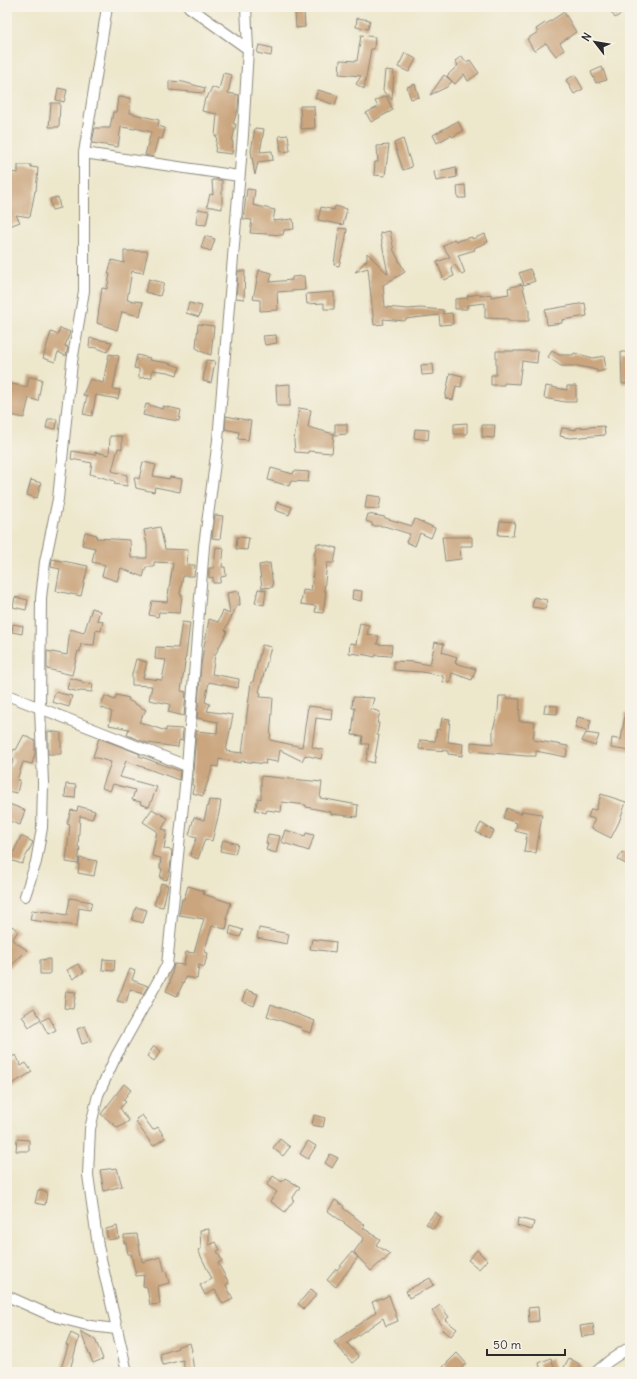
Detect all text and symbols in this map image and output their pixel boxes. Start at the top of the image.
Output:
north arrow [575,22,615,62]
text: N [578,30,594,44]
scale bar [487,1331,565,1357]
text: 50 m [493,1337,522,1352]

